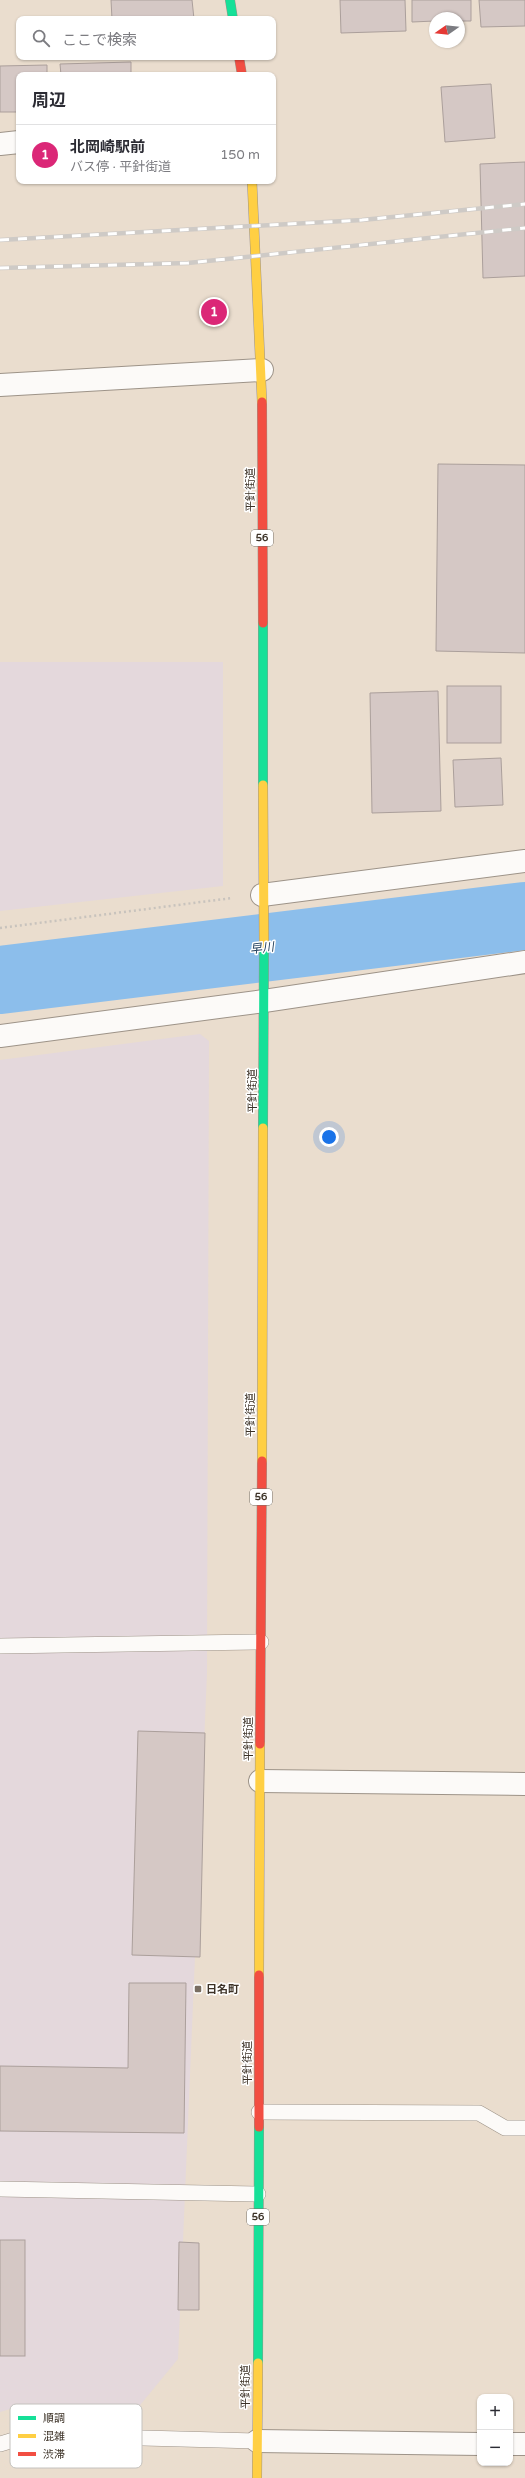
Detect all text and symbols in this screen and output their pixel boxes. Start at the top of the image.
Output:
north arrow [429,12,465,48]
search box [16,16,276,60]
icon: search [30,27,52,49]
text: ここで検索 [62,31,137,49]
text: 周辺 [32,90,66,111]
text: 北岡崎駅前 [70,138,145,156]
text: 1 [41,147,49,163]
text: 150 m [220,147,260,163]
text: バス停 · 平針街道 [70,159,171,175]
pin: 1 [201,297,227,327]
street label: 平針街道 [244,468,257,512]
road number: 56 [251,530,273,546]
water label: 早川 [249,939,277,956]
street label: 平針街道 [246,1069,259,1113]
your location [319,1127,339,1147]
street label: 平針街道 [244,1393,257,1437]
road number: 56 [250,1489,272,1505]
street label: 平針街道 [242,1717,255,1761]
place label: 日名町 [206,1983,239,1996]
marker: 日名町 [193,1984,203,1994]
street label: 平針街道 [241,2041,254,2085]
road number: 56 [247,2209,269,2225]
street label: 平針街道 [239,2365,252,2409]
map controls [477,2394,513,2466]
button: + [477,2394,513,2430]
legend [10,2404,142,2468]
text: 順調 [43,2412,65,2425]
text: 混雑 [43,2430,65,2443]
button: − [477,2430,513,2466]
text: 渋滞 [43,2448,65,2461]

